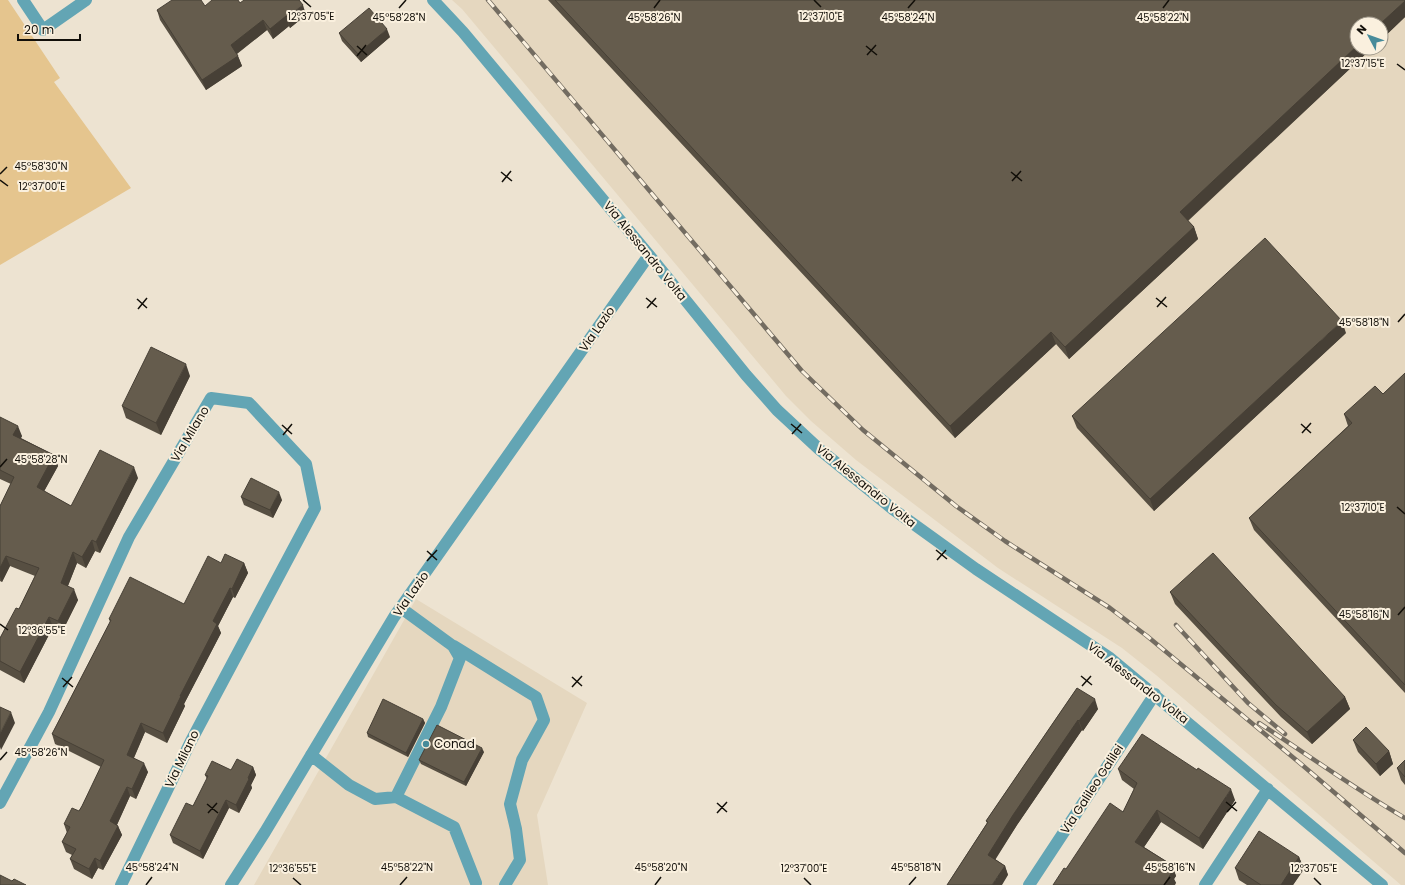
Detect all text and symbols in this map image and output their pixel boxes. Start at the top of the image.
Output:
text: 12°37'05"E [288,9,334,24]
text: 12°37'10"E [799,9,843,24]
text: 45°58'28"N [373,10,425,25]
text: 45°58'26"N [628,10,680,25]
text: 45°58'24"N [882,10,934,25]
text: 45°58'22"N [1137,10,1189,25]
scale bar [18,16,80,42]
north arrow [1349,16,1389,56]
text: 20 m [24,21,54,38]
text: N [1353,21,1370,38]
text: 12°37'15"E [1341,56,1385,71]
text: 45°58'30"N [15,159,67,174]
text: 12°37'00"E [19,179,65,194]
street label: Via Alessandro Volta [600,197,691,304]
street label: Via Lazio [575,302,619,355]
text: 45°58'18"N [1339,315,1389,330]
street label: Via Milano [166,402,213,465]
street label: Via Alessandro Volta [813,440,920,531]
text: 45°58'28"N [15,452,67,467]
text: 12°37'10"E [1341,500,1385,515]
street label: Via Lazio [389,567,433,620]
text: 45°58'16"N [1339,607,1389,622]
text: 12°36'55"E [18,623,66,638]
street label: Via Alessandro Volta [1084,638,1192,727]
street label: Via Milano [160,727,203,790]
place label: Conad [434,735,475,752]
marker: Conad [421,739,431,749]
street label: Via Galileo Galilei [1056,741,1127,837]
text: 45°58'26"N [15,745,67,760]
text: 45°58'24"N [126,860,178,875]
text: 45°58'22"N [381,860,433,875]
text: 45°58'20"N [635,860,687,875]
text: 45°58'18"N [891,860,941,875]
text: 45°58'16"N [1145,860,1195,875]
text: 12°36'55"E [269,861,317,876]
text: 12°37'00"E [781,861,827,876]
text: 12°37'05"E [1291,861,1337,876]

